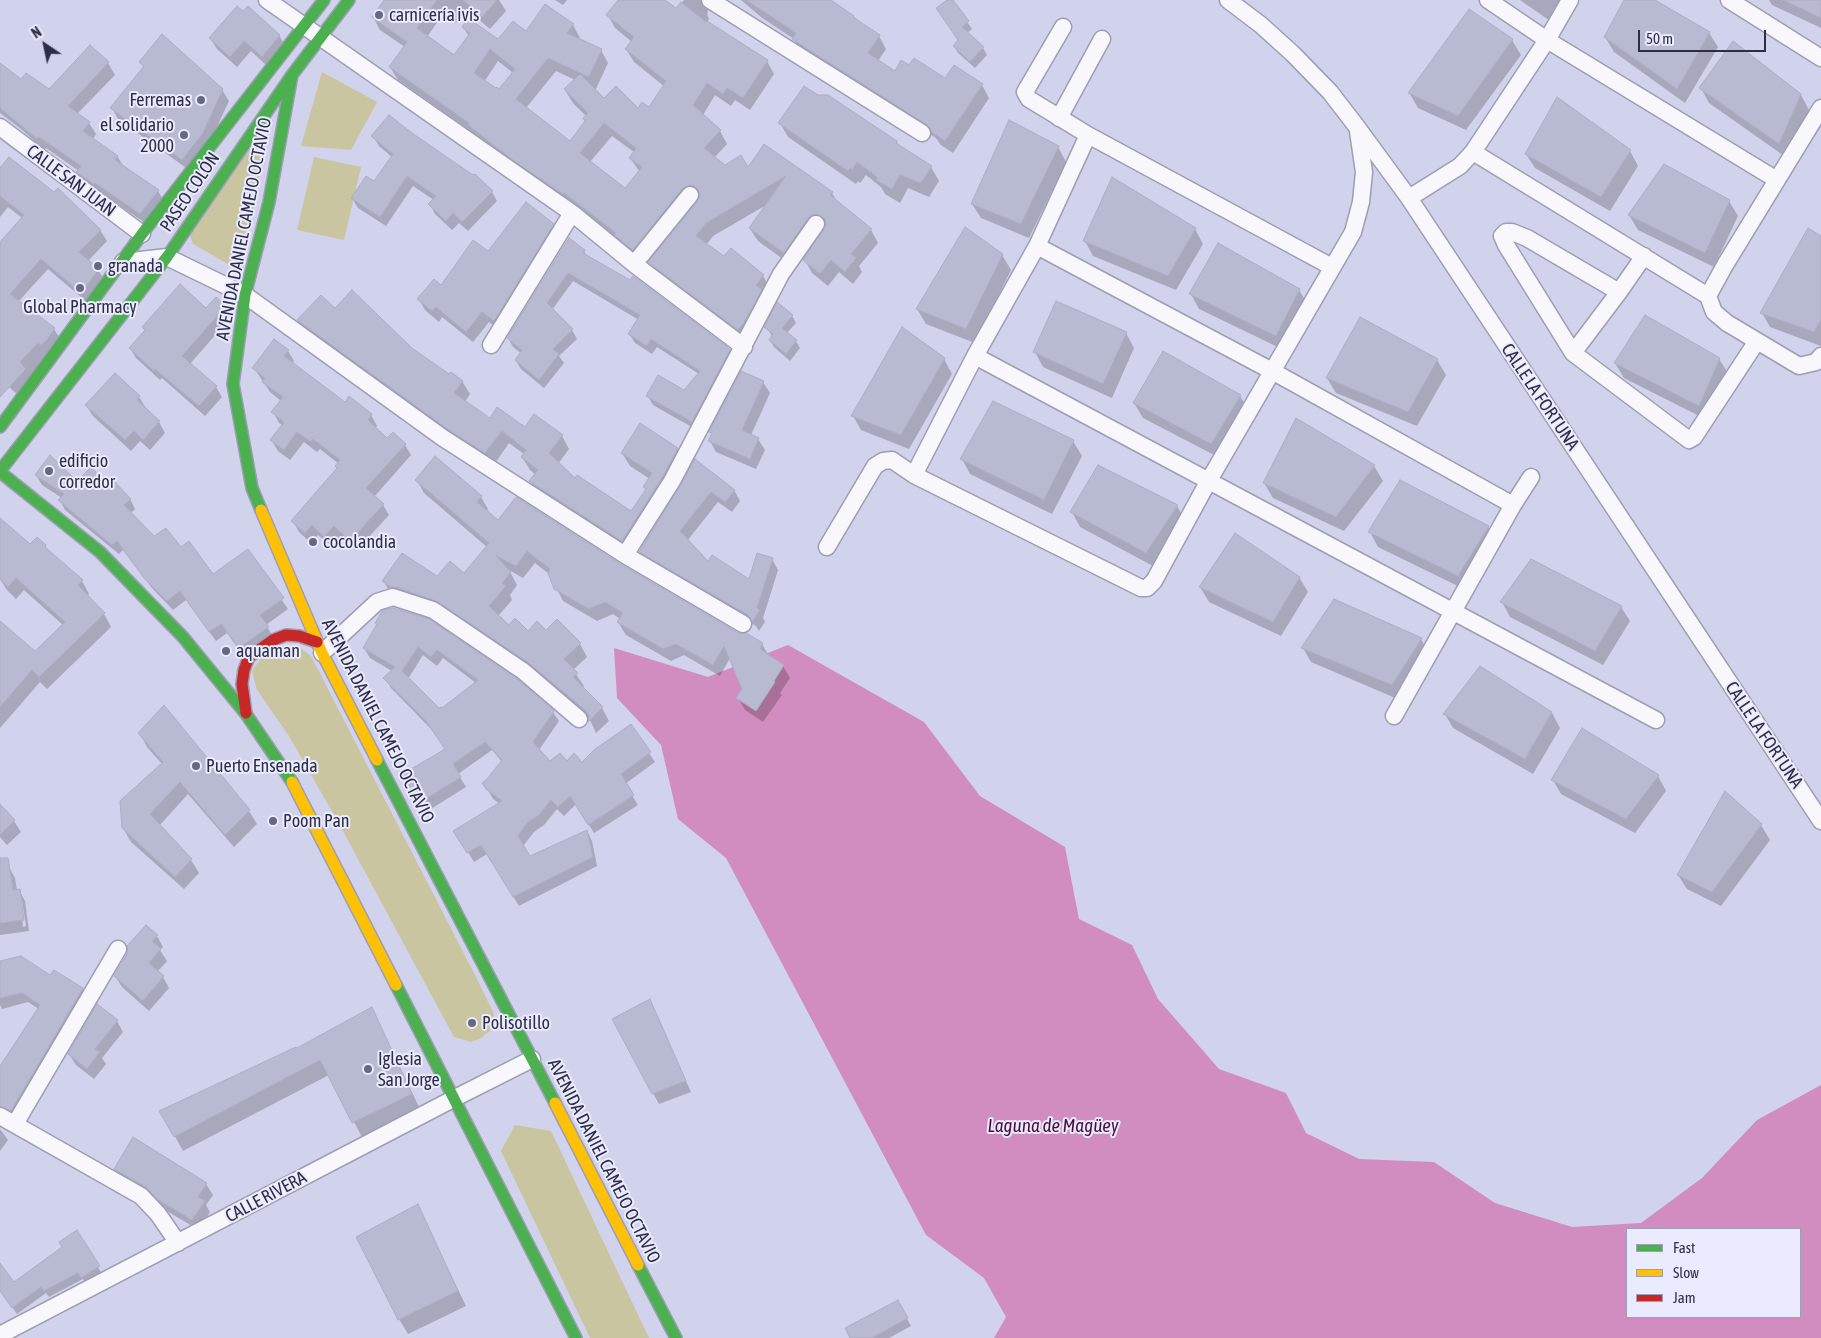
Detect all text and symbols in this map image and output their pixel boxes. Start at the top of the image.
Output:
place label: carnicería ivis [389,4,479,26]
marker: carnicería ivis [373,9,385,21]
north arrow [20,20,70,70]
scale bar [1641,20,1768,52]
text: N [29,24,45,42]
text: 50 m [1646,30,1673,47]
place label: Ferremas [129,89,191,111]
marker: Ferremas [195,94,207,106]
place label: el solidario 2000 [100,114,174,156]
street label: AVENIDA DANIEL CAMEJO OCTAVIO [212,116,276,342]
marker: el solidario 2000 [178,129,190,141]
street label: CALLE SAN JUAN [22,140,120,222]
street label: PASEO COLÓN [156,148,224,236]
place label: granada [108,255,163,277]
marker: granada [92,260,104,272]
marker: Global Pharmacy [74,282,86,294]
place label: Global Pharmacy [23,296,137,318]
street label: CALLE LA FORTUNA [1496,340,1584,454]
place label: edificio corredor [59,450,115,492]
marker: edificio corredor [43,465,55,477]
place label: cocolandia [323,531,396,553]
marker: cocolandia [307,536,319,548]
street label: AVENIDA DANIEL CAMEJO OCTAVIO [317,615,439,827]
place label: aquaman [236,640,300,662]
marker: aquaman [220,645,232,657]
street label: CALLE LA FORTUNA [1720,678,1808,792]
place label: Puerto Ensenada [206,755,318,777]
marker: Puerto Ensenada [190,760,202,772]
place label: Poom Pan [283,810,350,832]
marker: Poom Pan [267,815,279,827]
place label: Polisotillo [482,1012,550,1034]
marker: Polisotillo [466,1017,478,1029]
place label: Iglesia San Jorge [378,1048,440,1090]
street label: AVENIDA DANIEL CAMEJO OCTAVIO [543,1055,665,1267]
marker: Iglesia San Jorge [362,1063,374,1075]
water label: Laguna de Magüey [987,1115,1119,1137]
street label: CALLE RIVERA [222,1167,310,1227]
legend [1626,1228,1801,1318]
text: Fast [1673,1239,1695,1256]
text: Slow [1673,1264,1699,1281]
text: Jam [1673,1289,1696,1306]

